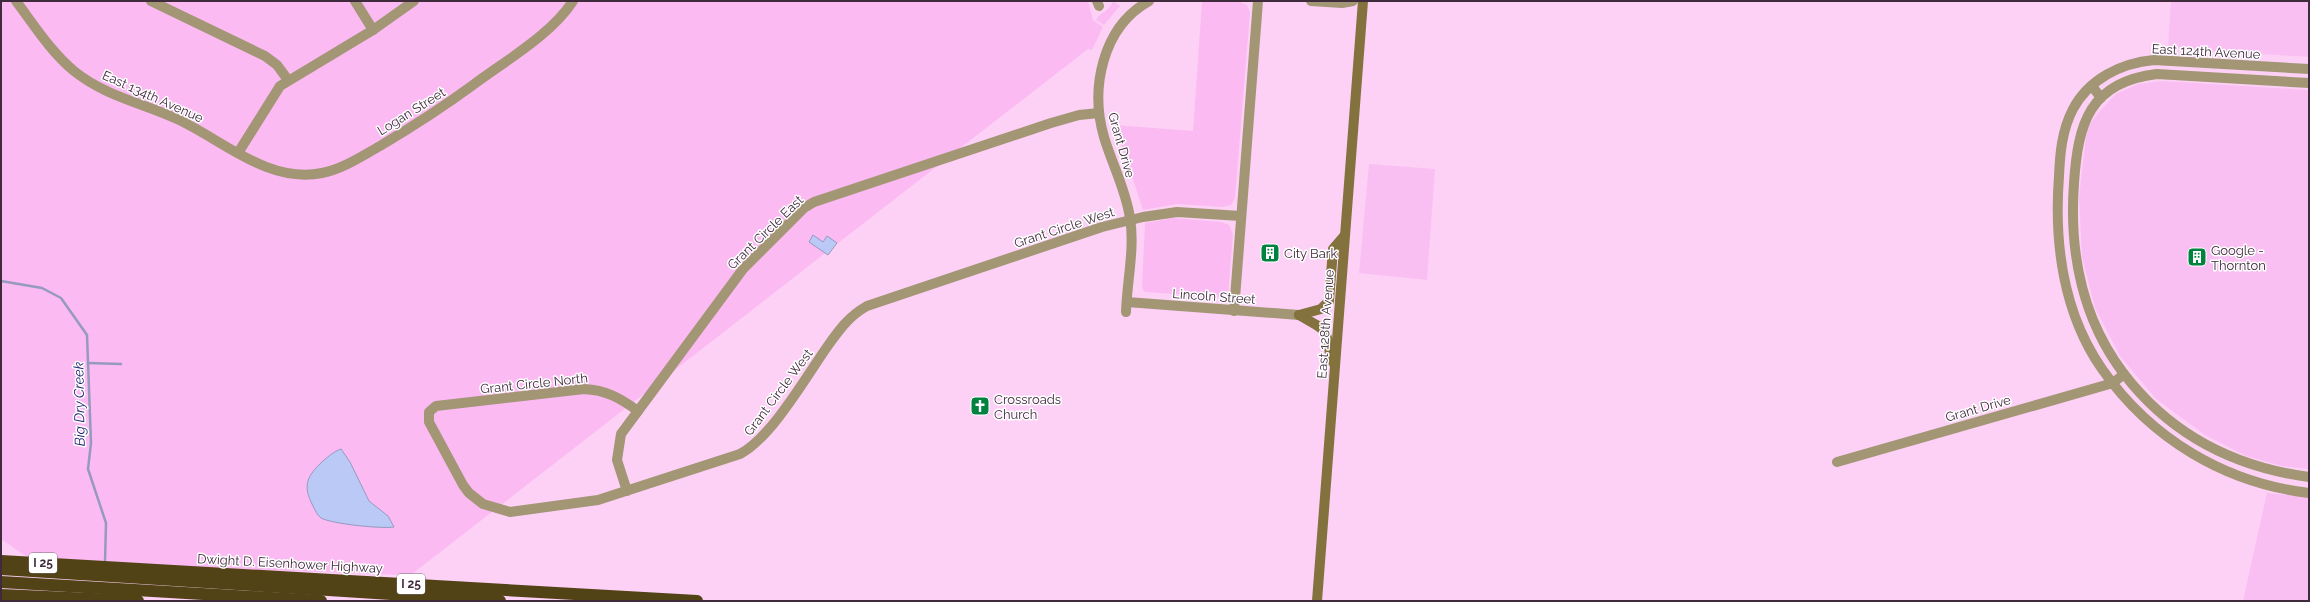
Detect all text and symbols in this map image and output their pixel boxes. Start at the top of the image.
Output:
street label: East 124th Avenue [2151,41,2261,62]
street label: East 134th Avenue [100,67,206,126]
street label: Logan Street [375,84,449,138]
street label: Grant Drive [1105,111,1138,180]
street label: Grant Circle East [724,192,807,272]
street label: Grant Circle West [1012,204,1117,251]
building icon: City Bark [1259,242,1281,264]
place label: Google - Thornton [2211,243,2266,273]
place label: City Bark [1284,246,1337,261]
building icon: Google - Thornton [2186,246,2208,268]
street label: East 128th Avenue [1314,269,1337,379]
street label: Lincoln Street [1172,286,1257,307]
street label: Grant Circle West [741,346,816,438]
water label: Big Dry Creek [70,361,88,446]
street label: Grant Circle North [480,370,589,397]
place label: Crossroads Church [994,392,1061,422]
street label: Grant Drive [1944,392,2013,425]
church icon: Crossroads Church [969,395,991,417]
street label: Dwight D. Eisenhower Highway [197,551,383,576]
road number: I 25 [29,553,57,573]
road number: I 25 [397,574,425,594]

